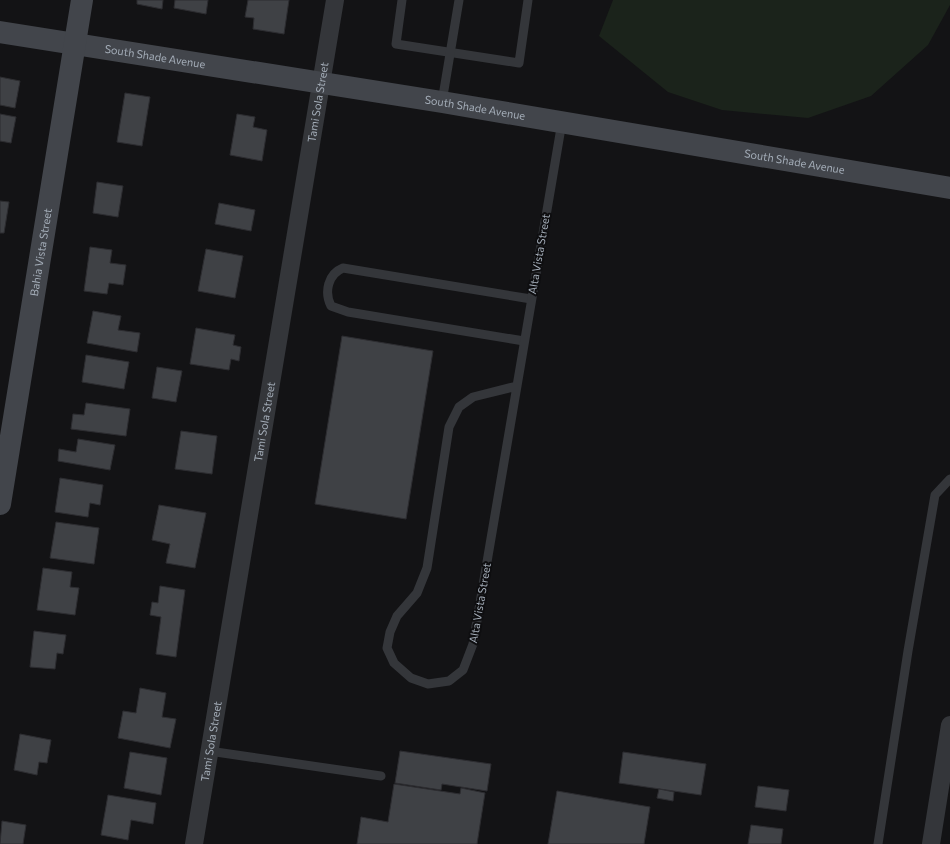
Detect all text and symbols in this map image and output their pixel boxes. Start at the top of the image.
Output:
street label: South Shade Avenue [104,42,207,70]
street label: Tami Sola Street [304,61,331,143]
street label: South Shade Avenue [424,92,526,122]
street label: South Shade Avenue [743,146,846,176]
street label: Bahia Vista Street [27,207,54,297]
street label: Alta Vista Street [525,212,552,295]
street label: Tami Sola Street [251,380,277,463]
street label: Alta Vista Street [466,561,493,644]
street label: Tami Sola Street [198,700,224,782]

